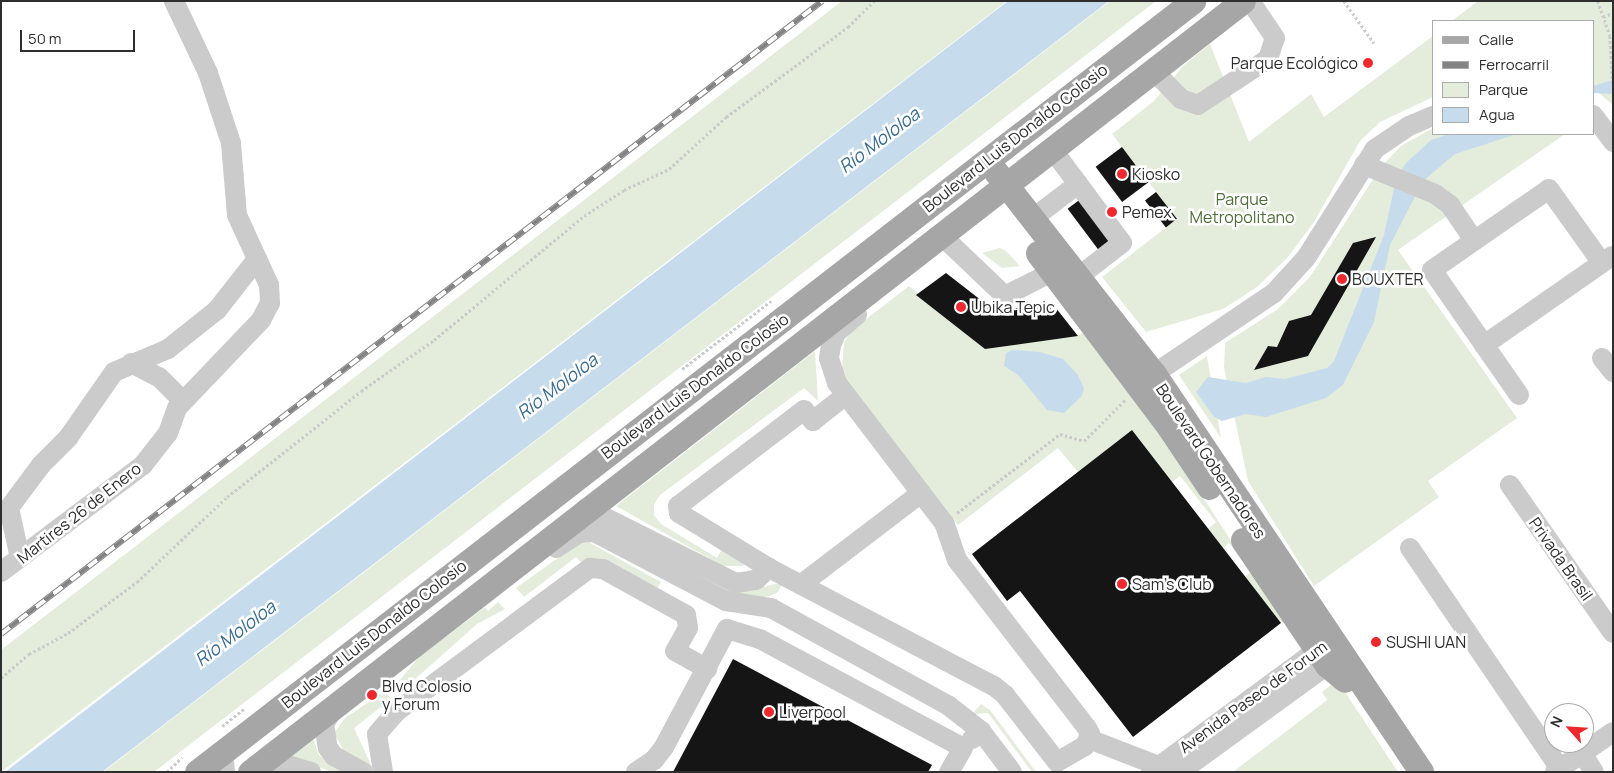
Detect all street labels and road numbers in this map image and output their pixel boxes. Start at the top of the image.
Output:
street label: Boulevard Luis Donaldo Colosio [919,60,1111,216]
street label: Boulevard Luis Donaldo Colosio [598,309,792,463]
street label: Boulevard Gobernadores [1152,380,1270,542]
street label: Martires 26 de Enero [13,459,145,567]
street label: Privada Brasil [1525,514,1597,604]
street label: Boulevard Luis Donaldo Colosio [278,556,470,712]
street label: Avenida Paseo de Forum [1175,637,1331,757]

